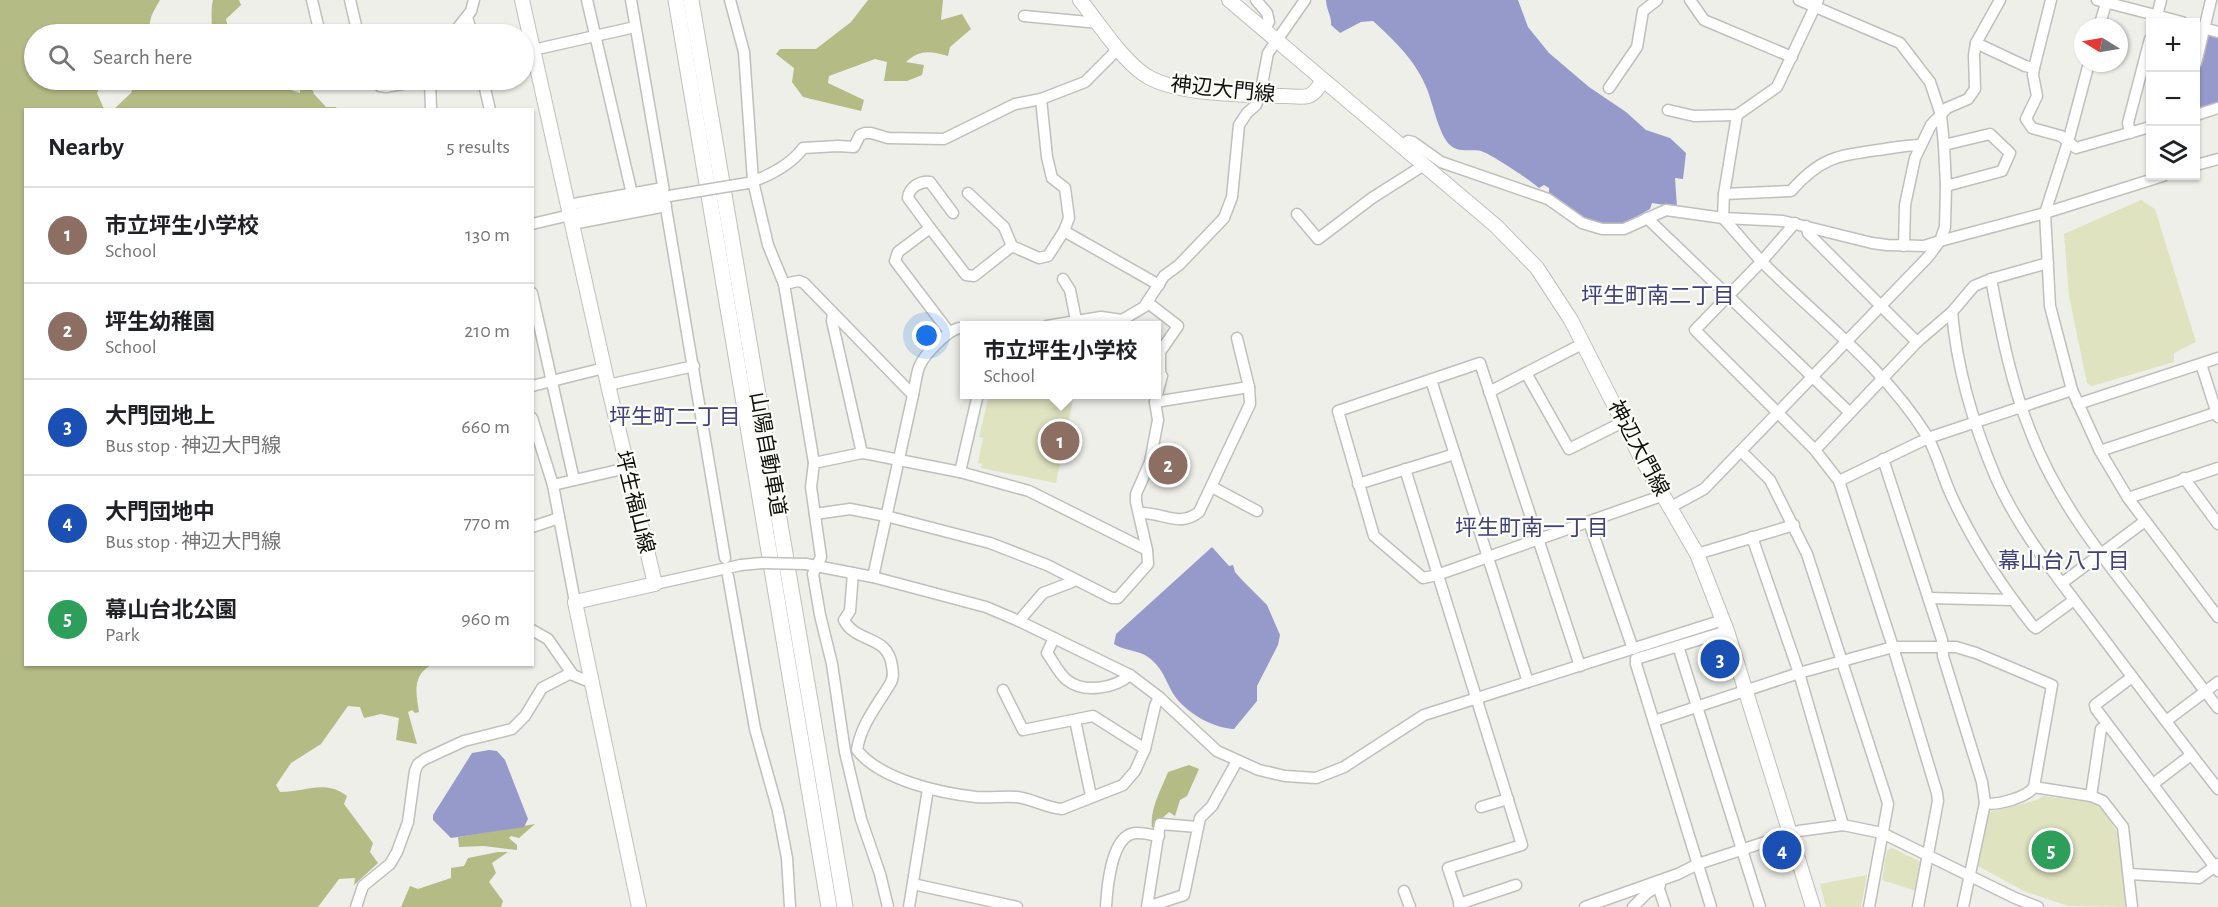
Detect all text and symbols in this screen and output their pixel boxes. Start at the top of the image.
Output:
north arrow [2074,18,2128,72]
map controls [2146,18,2200,180]
button: + [2146,18,2200,72]
search box [24,24,534,90]
icon: search [45,41,78,74]
text: Search here [93,46,192,68]
button: − [2146,72,2200,126]
street label: 神辺大門線 [1170,73,1276,105]
button: layers [2146,126,2200,180]
text: Nearby [48,134,124,160]
text: 5 results [446,137,510,157]
text: 市立坪生小学校 [105,215,259,237]
text: 1 [64,225,71,245]
text: 130 m [465,225,510,245]
text: School [105,241,157,261]
district label: 坪生町南二丁目 [1581,284,1735,307]
text: 坪生幼稚園 [105,311,215,333]
text: 2 [63,321,72,341]
text: 210 m [464,321,510,341]
your location [912,321,941,350]
popup [960,321,1161,399]
text: School [105,337,157,357]
text: 市立坪生小学校 [983,340,1138,362]
text: School [983,366,1035,386]
street label: 山陽自動車道 [746,390,790,518]
street label: 神辺大門線 [1605,396,1673,500]
text: 大門団地上 [105,405,215,427]
district label: 坪生町二丁目 [609,405,741,428]
text: 3 [63,417,72,437]
text: 660 m [461,417,510,437]
pin: 1 [1040,418,1080,464]
text: Bus stop · 神辺大門線 [105,436,281,456]
pin: 2 [1148,442,1188,488]
street label: 坪生福山線 [612,448,658,556]
text: 大門団地中 [105,501,215,523]
text: 4 [62,513,73,533]
text: 770 m [463,513,510,533]
district label: 坪生町南一丁目 [1455,516,1609,539]
text: Bus stop · 神辺大門線 [105,532,281,552]
district label: 幕山台八丁目 [1998,549,2130,572]
text: 幕山台北公園 [105,599,237,621]
text: 5 [63,609,72,629]
text: 960 m [461,609,510,629]
text: Park [105,625,140,645]
pin: 3 [1700,636,1740,682]
pin: 4 [1762,828,1802,872]
pin: 5 [2032,828,2070,872]

